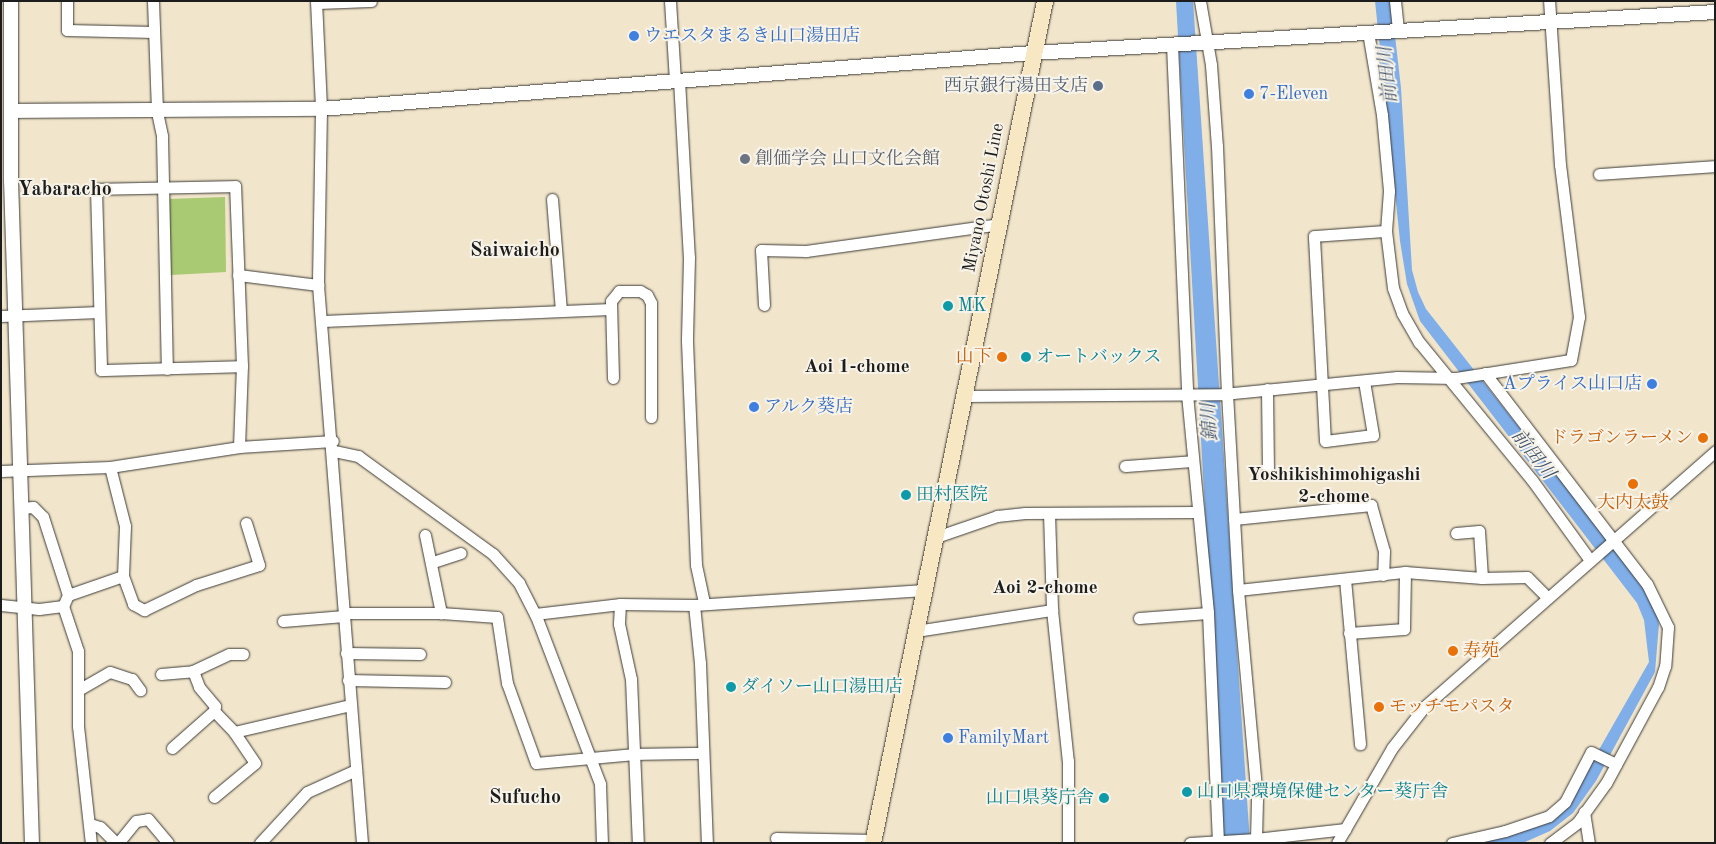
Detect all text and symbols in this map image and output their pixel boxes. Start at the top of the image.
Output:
place label: ウエスタまるき山口湯田店 [644,25,860,47]
marker: ウエスタまるき山口湯田店 [628,30,640,42]
water label: 前田川 [1375,45,1403,105]
place label: 西京銀行湯田支店 [944,75,1088,97]
marker: 西京銀行湯田支店 [1092,80,1104,92]
place label: 7-Eleven [1259,83,1328,105]
marker: 7-Eleven [1243,88,1255,100]
street label: Miyano Otoshi Line [959,121,1009,275]
place label: 創価学会 山口文化会館 [755,148,940,170]
marker: 創価学会 山口文化会館 [739,153,751,165]
district label: Yabaracho [18,178,112,202]
district label: Saiwaicho [470,239,560,263]
place label: MK [958,295,987,317]
marker: MK [942,300,954,312]
place label: 山下 [956,346,992,368]
place label: オートバックス [1036,346,1162,368]
marker: 山下 [996,351,1008,363]
marker: オートバックス [1020,351,1032,363]
district label: Aoi 1-chome [804,357,910,379]
place label: Aプライス山口店 [1502,373,1642,395]
marker: Aプライス山口店 [1646,378,1658,390]
place label: アルク葵店 [764,396,854,418]
marker: アルク葵店 [748,401,760,413]
water label: 錦川 [1198,402,1224,442]
water label: 前田川 [1505,426,1559,484]
place label: ドラゴンラーメン [1549,427,1693,449]
marker: ドラゴンラーメン [1697,432,1709,444]
district label: Yoshikishimohigashi 2-chome [1248,465,1420,509]
marker: 大内太鼓 [1627,478,1639,490]
place label: 田村医院 [916,484,988,506]
marker: 田村医院 [900,489,912,501]
place label: 大内太鼓 [1597,492,1669,514]
district label: Aoi 2-chome [992,578,1098,600]
place label: 寿苑 [1463,640,1499,662]
marker: 寿苑 [1447,645,1459,657]
place label: ダイソー山口湯田店 [741,676,903,698]
marker: ダイソー山口湯田店 [725,681,737,693]
place label: モッチモパスタ [1389,696,1515,718]
marker: モッチモパスタ [1373,701,1385,713]
place label: FamilyMart [958,727,1049,749]
marker: FamilyMart [942,732,954,744]
place label: 山口県環境保健センター葵庁舎 [1197,781,1449,803]
district label: Sufucho [489,786,561,810]
marker: 山口県環境保健センター葵庁舎 [1181,786,1193,798]
place label: 山口県葵庁舎 [986,787,1094,809]
marker: 山口県葵庁舎 [1098,792,1110,804]

